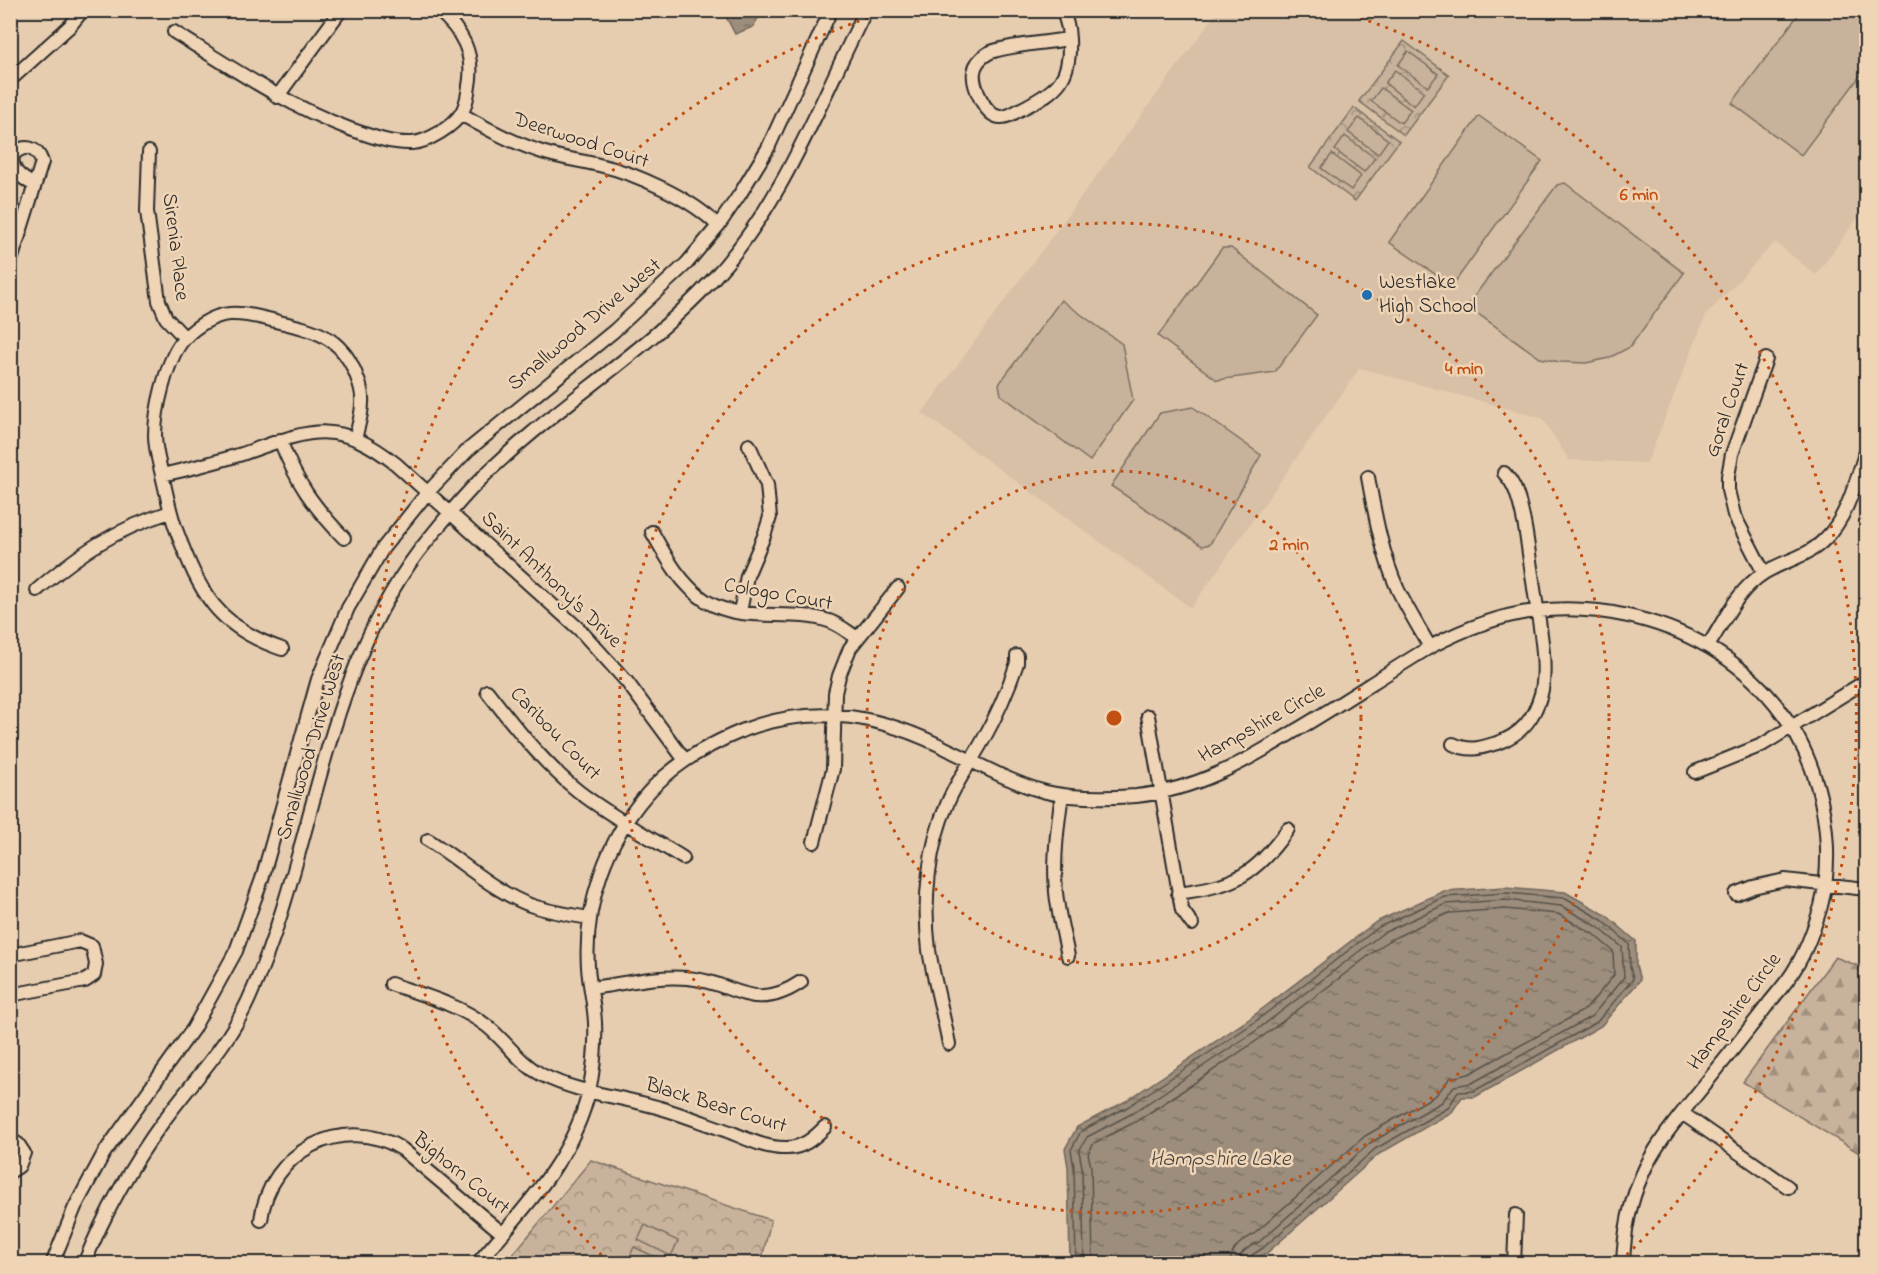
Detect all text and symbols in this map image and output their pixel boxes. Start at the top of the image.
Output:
street label: Deerwood Court [508,105,653,177]
text: 6 min [1620,183,1658,209]
street label: Sirenia Place [154,191,197,303]
street label: Smallwood Drive West [501,251,669,399]
place label: Westlake High School [1379,268,1476,324]
marker: Westlake High School [1360,288,1374,302]
text: 4 min [1445,357,1483,383]
street label: Goral Court [1698,358,1758,462]
street label: Saint Anthony's Drive [472,504,629,657]
text: 2 min [1268,533,1309,559]
street label: Cologo Court [721,571,835,621]
street label: Smallwood Drive West [269,650,355,844]
street label: Hampshire Circle [1193,676,1331,771]
street label: Caribou Court [502,680,608,788]
centre of rings [1104,708,1124,728]
street label: Hampshire Circle [1681,946,1790,1077]
street label: Black Bear Court [641,1070,790,1142]
street label: Bighorn Court [404,1125,516,1224]
water label: Hampshire Lake [1150,1144,1292,1176]

